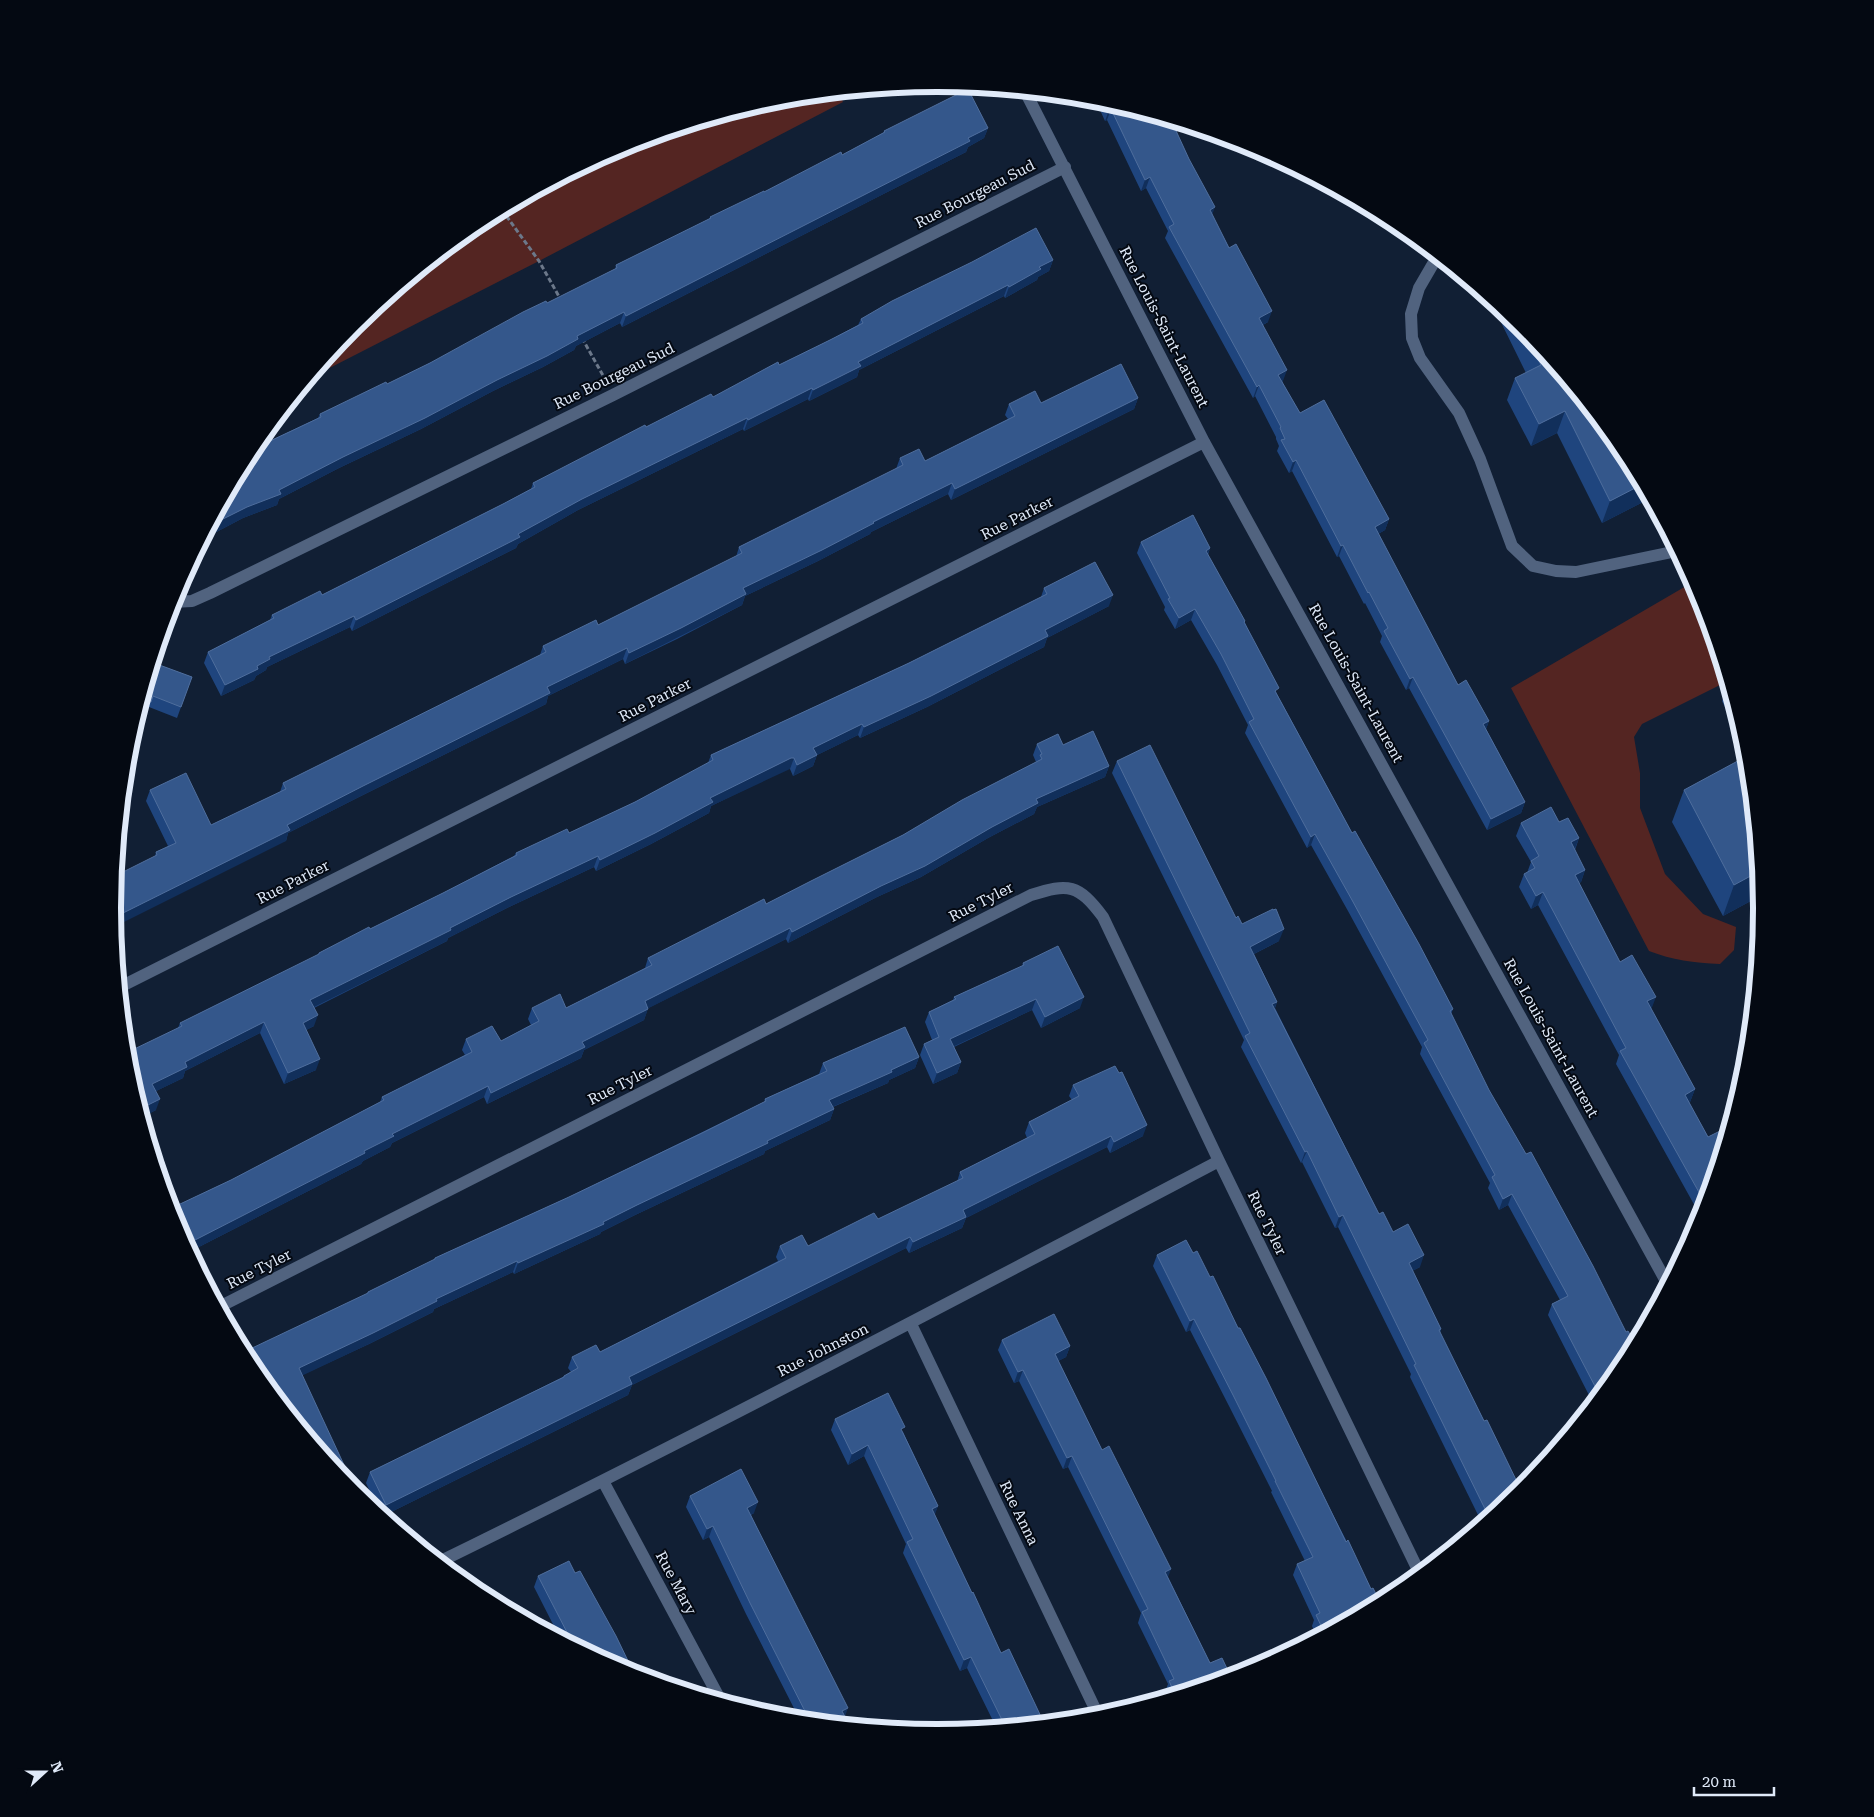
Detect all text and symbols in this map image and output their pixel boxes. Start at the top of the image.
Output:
street label: Rue Bourgeau Sud [912,156,1038,232]
street label: Rue Louis-Saint-Laurent [1115,243,1213,411]
street label: Rue Bourgeau Sud [551,339,678,413]
street label: Rue Parker [978,492,1056,544]
street label: Rue Louis-Saint-Laurent [1305,601,1407,766]
street label: Rue Parker [616,674,694,726]
street label: Rue Parker [254,856,332,908]
street label: Rue Tyler [946,878,1016,926]
street label: Rue Louis-Saint-Laurent [1500,956,1602,1121]
street label: Rue Tyler [585,1061,655,1109]
street label: Rue Tyler [1244,1188,1290,1258]
street label: Rue Tyler [224,1245,294,1293]
street label: Rue Johnston [774,1319,872,1381]
street label: Rue Anna [996,1478,1042,1548]
street label: Rue Mary [652,1548,700,1618]
north arrow [20,1747,70,1797]
text: N [48,1759,67,1775]
scale bar [1694,1764,1774,1796]
text: 20 m [1702,1773,1737,1791]

